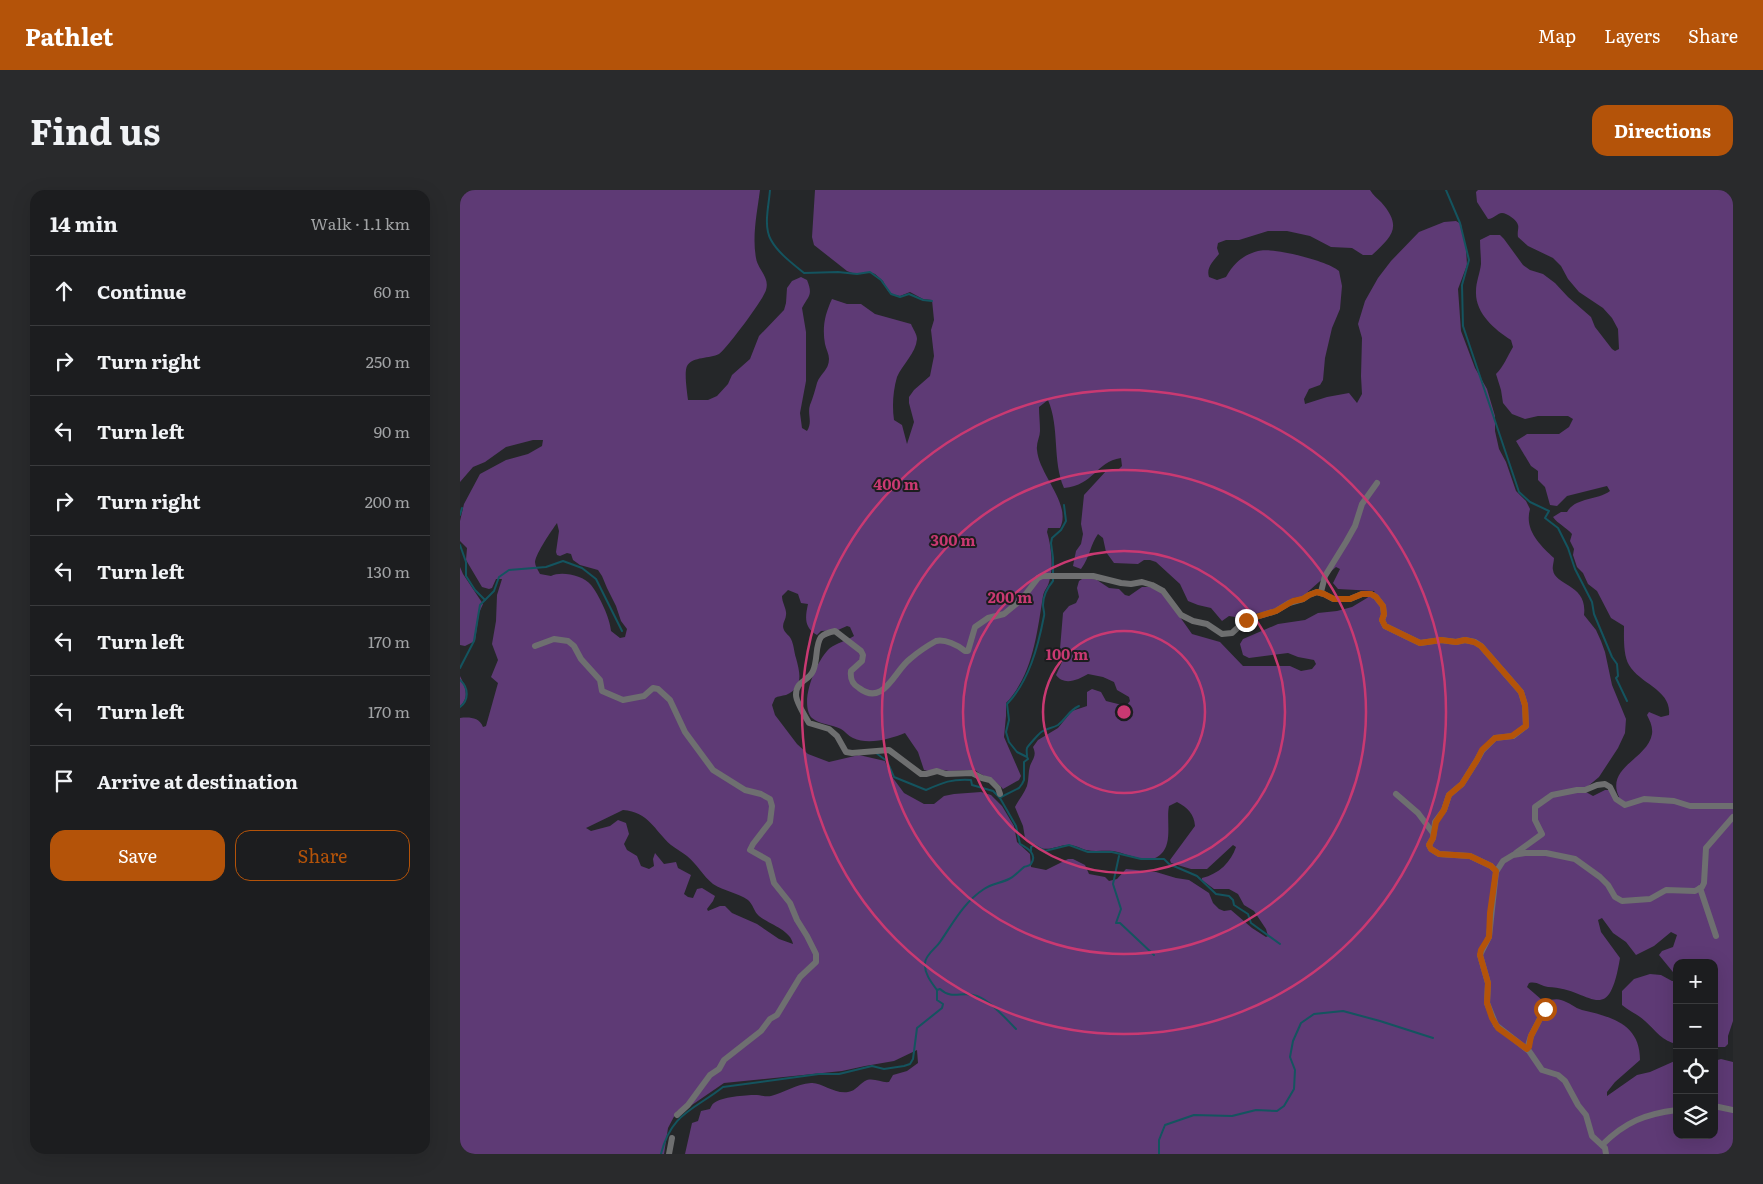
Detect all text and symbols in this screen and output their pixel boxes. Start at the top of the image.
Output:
text: Pathlet [25,18,113,53]
text: Map [1538,22,1576,49]
text: Layers [1604,22,1660,49]
text: Share [1688,22,1738,49]
text: Find us [30,104,160,156]
button: Directions [1592,105,1733,156]
text: 14 min [50,207,118,238]
text: Walk · 1.1 km [311,211,410,235]
icon: ahead [50,277,78,305]
text: Continue [97,277,186,305]
text: 60 m [373,279,410,303]
icon: right [50,347,78,375]
text: Turn right [97,347,201,375]
text: 250 m [366,349,410,373]
icon: left [50,417,78,445]
text: Turn left [97,417,184,445]
text: 90 m [374,419,410,443]
text: 400 m [873,472,919,495]
icon: right [50,487,78,515]
text: Turn right [97,487,201,515]
text: 200 m [365,489,410,513]
text: 300 m [931,528,975,551]
icon: left [50,557,78,585]
text: Turn left [97,557,184,585]
text: 130 m [367,559,410,583]
text: 200 m [988,585,1032,608]
route end [1235,609,1258,632]
icon: left [50,627,78,655]
text: Turn left [97,627,184,655]
text: 170 m [368,629,410,653]
text: 100 m [1046,642,1088,665]
icon: left [50,697,78,725]
text: Turn left [97,697,184,725]
text: 170 m [368,699,410,723]
centre of rings [1115,703,1133,721]
icon: arrive [50,767,78,795]
text: Arrive at destination [97,767,298,795]
button: Save [50,830,225,881]
button: Share [235,830,410,881]
map controls [1673,959,1718,1139]
button: + [1673,959,1718,1004]
route start [1534,998,1557,1021]
button: − [1673,1004,1718,1049]
button: locate [1673,1049,1718,1094]
button: layers [1673,1094,1718,1139]

